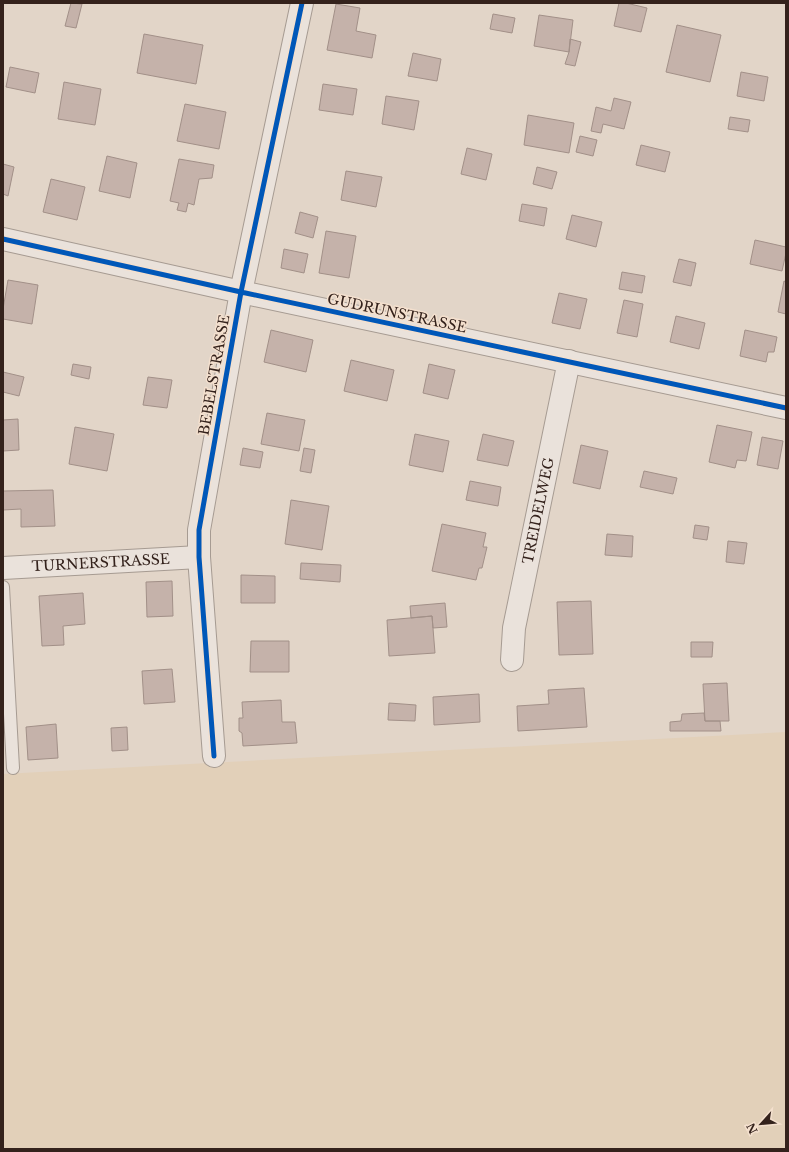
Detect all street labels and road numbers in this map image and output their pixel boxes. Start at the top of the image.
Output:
street label: GUDRUNSTRASSE [326,289,468,337]
street label: BEBELSTRASSE [195,313,233,437]
street label: TREIDELWEG [518,456,558,565]
street label: TURNERSTRASSE [31,550,170,575]

